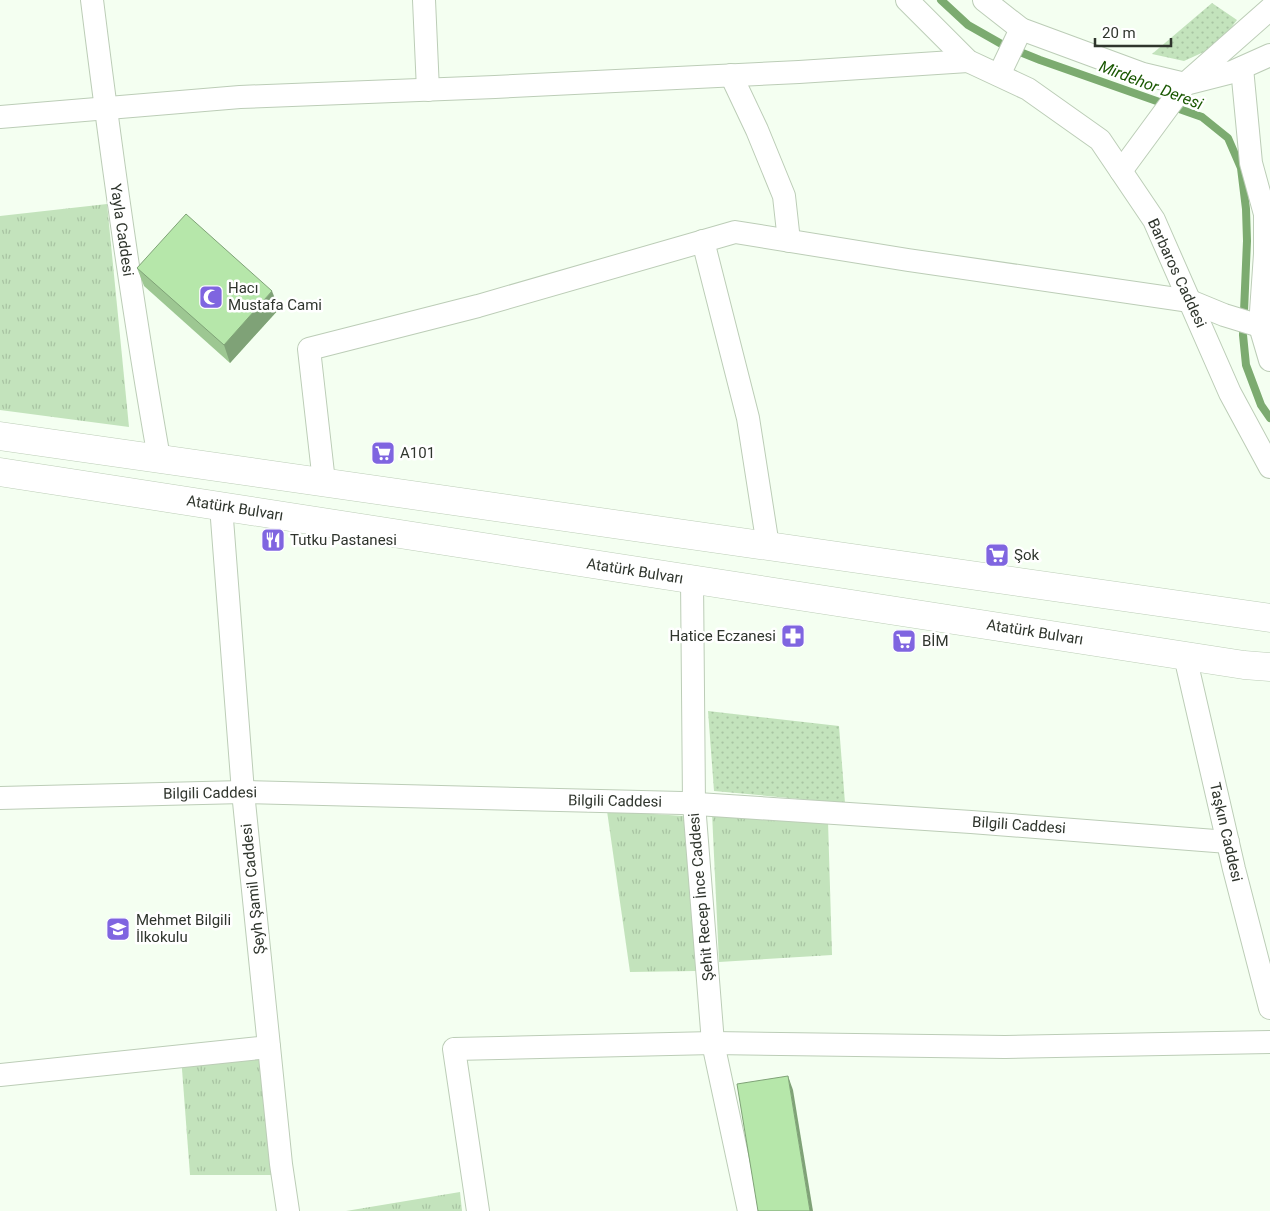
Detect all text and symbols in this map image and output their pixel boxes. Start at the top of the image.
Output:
scale bar [1095,15,1171,47]
text: 20 m [1102,24,1136,42]
water label: Mirdehor Deresi [1096,57,1206,114]
street label: Yayla Caddesi [107,183,137,277]
street label: Barbaros Caddesi [1144,216,1210,330]
place label: Hacı Mustafa Cami [228,279,322,314]
mosque icon: Hacı Mustafa Cami [198,284,224,310]
supermarket icon: A101 [370,440,396,466]
place label: A101 [400,444,435,462]
street label: Atatürk Bulvarı [185,491,285,525]
restaurant icon: Tutku Pastanesi [260,527,286,553]
place label: Tutku Pastanesi [290,531,397,549]
supermarket icon: Şok [984,542,1010,568]
place label: Şok [1014,546,1039,564]
street label: Atatürk Bulvarı [585,554,685,588]
street label: Atatürk Bulvarı [985,615,1085,649]
pharmacy icon: Hatice Eczanesi [780,623,806,649]
place label: Hatice Eczanesi [670,627,776,645]
supermarket icon: BİM [891,628,917,654]
place label: BİM [922,632,949,650]
street label: Taşkın Caddesi [1206,781,1246,883]
street label: Bilgili Caddesi [163,783,257,803]
street label: Bilgili Caddesi [568,791,662,811]
street label: Şehit Recep İnce Caddesi [685,812,717,982]
street label: Bilgili Caddesi [972,813,1066,837]
street label: Şeyh Şamil Caddesi [237,823,269,955]
place label: Mehmet Bilgili İlkokulu [136,911,231,946]
school or university icon: Mehmet Bilgili İlkokulu [105,916,131,942]

